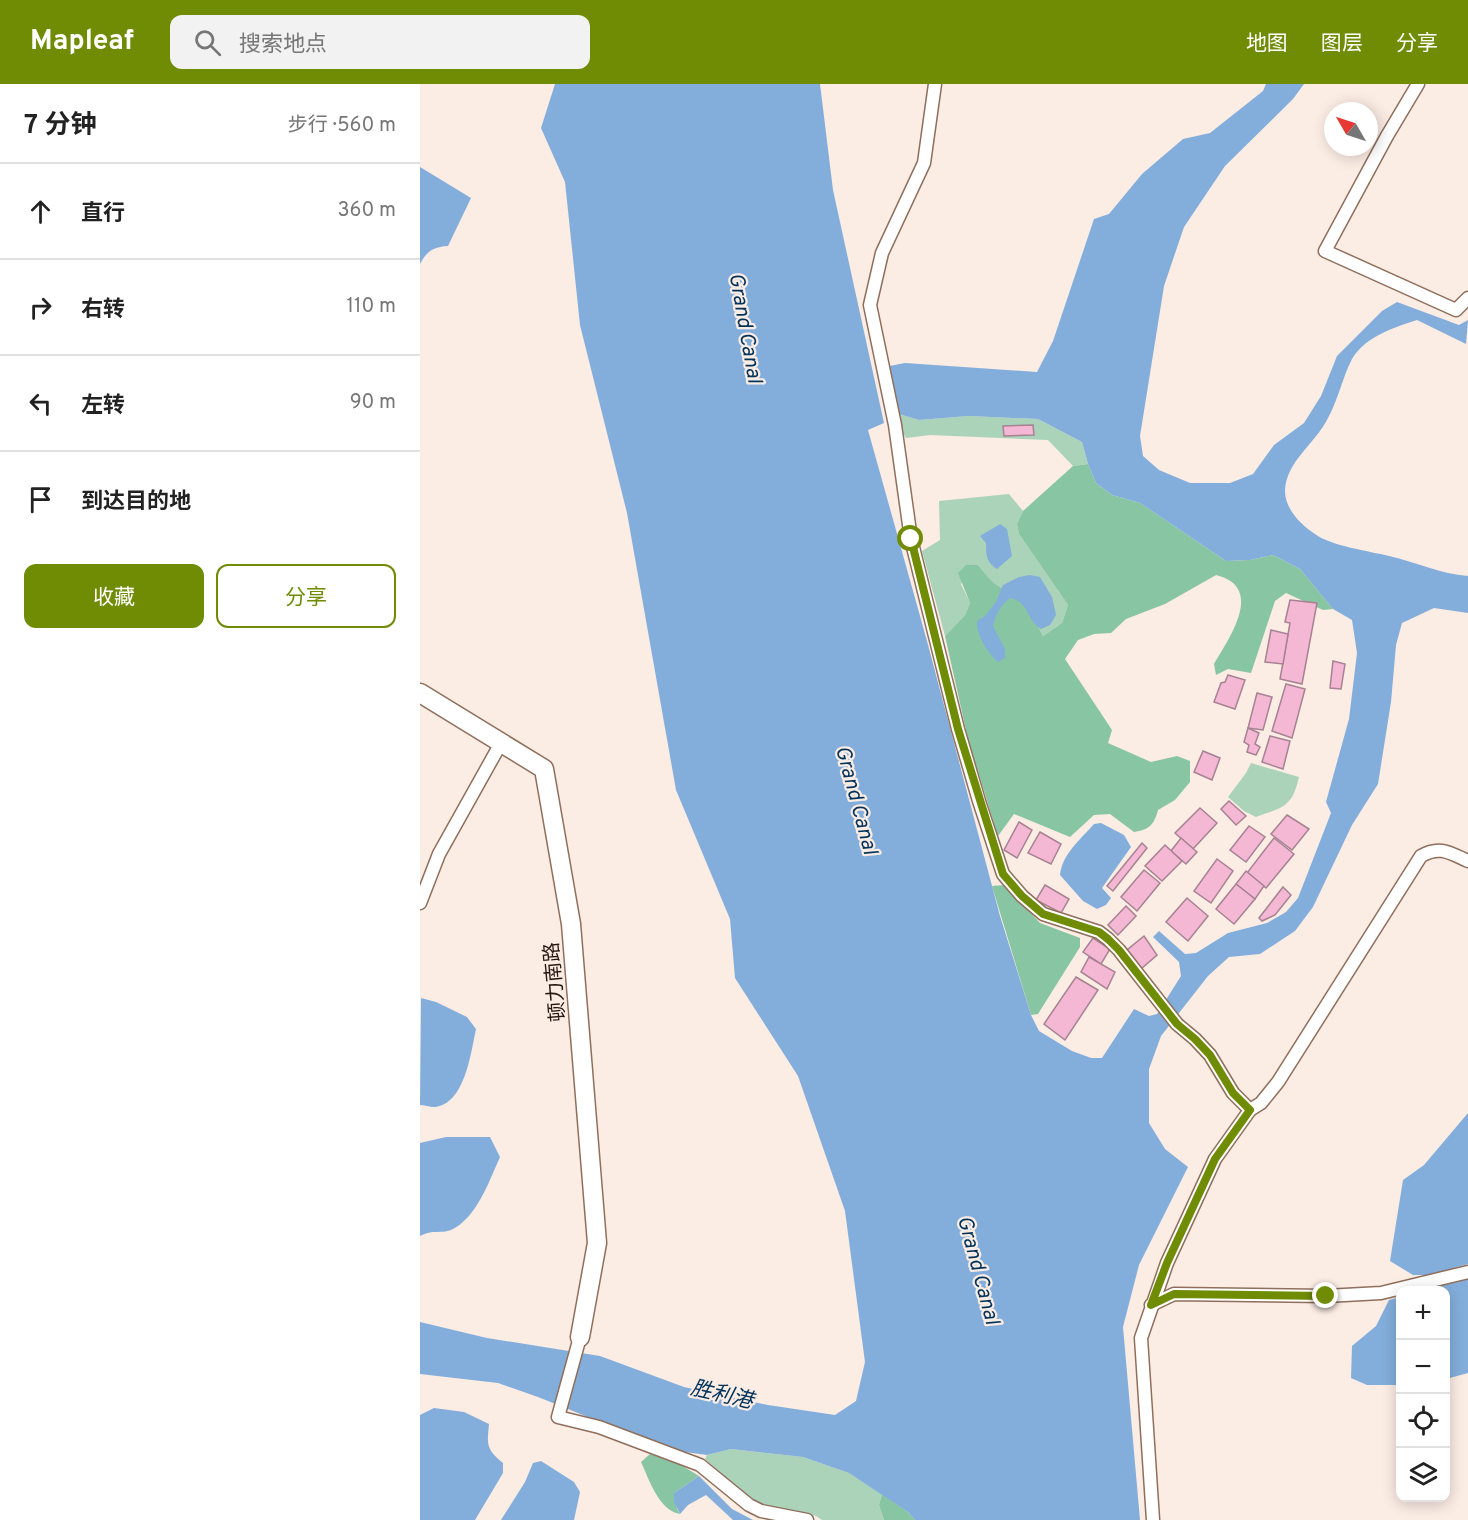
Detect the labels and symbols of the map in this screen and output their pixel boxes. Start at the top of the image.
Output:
north arrow [1324,102,1378,156]
water label: Grand Canal [722,271,768,387]
route start [897,525,923,551]
water label: Grand Canal [828,743,883,859]
street label: 顿力南路 [540,941,572,1023]
water label: Grand Canal [950,1213,1005,1329]
route end [1312,1282,1338,1308]
water label: 胜利港 [688,1375,758,1416]

